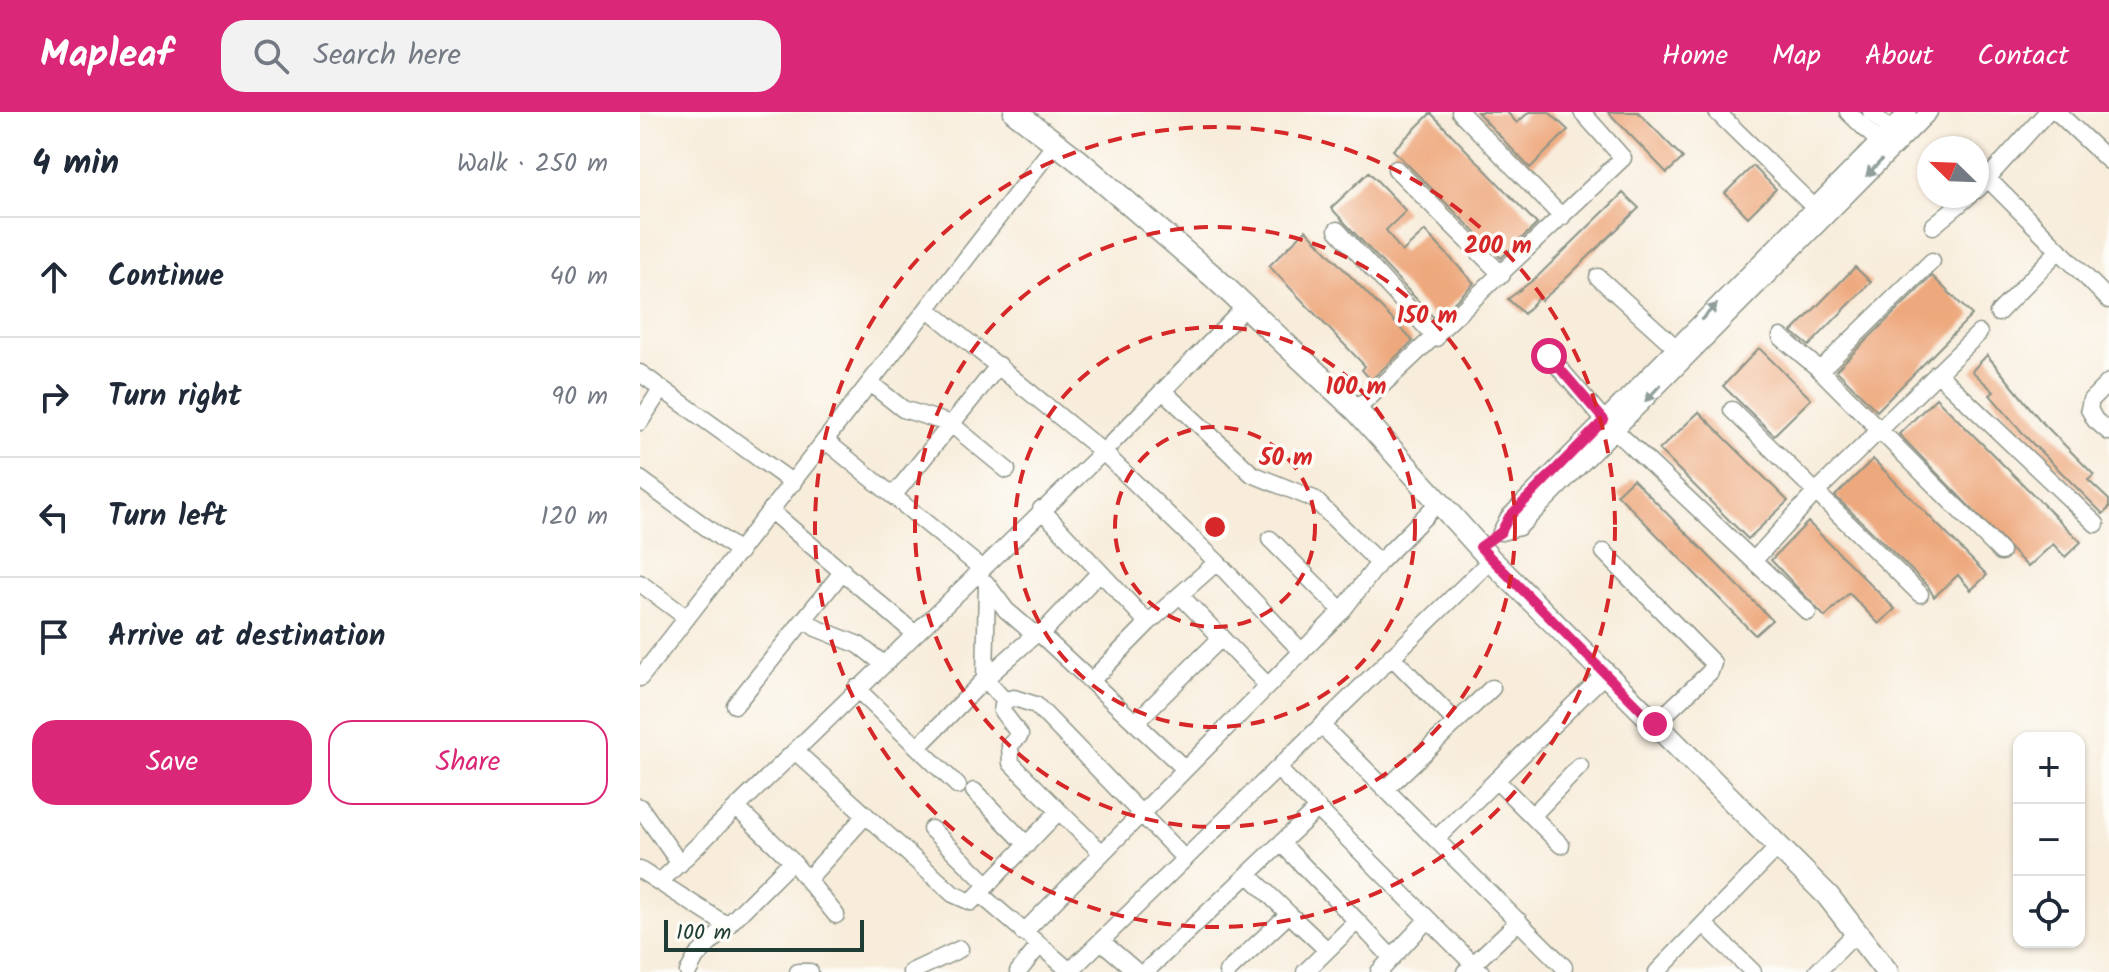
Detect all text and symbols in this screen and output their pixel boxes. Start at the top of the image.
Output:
search box [221,20,781,92]
text: Mapleaf [40,26,173,86]
text: Search here [313,32,461,80]
icon: search [249,34,293,78]
text: Home [1662,34,1728,79]
text: Map [1772,34,1821,79]
text: About [1865,34,1933,79]
text: Contact [1977,34,2069,79]
north arrow [1917,136,1989,208]
text: 4 min [32,137,119,191]
text: Walk · 250 m [457,143,608,185]
one-way arrow [1866,158,1884,177]
text: 200 m [1464,227,1532,266]
text: Continue [108,253,224,301]
icon: ahead [32,255,76,299]
text: 40 m [550,256,608,298]
text: 150 m [1397,297,1457,336]
one-way arrow [1700,303,1719,322]
route start [1531,338,1567,374]
text: 100 m [1326,368,1386,407]
text: Turn right [108,373,241,421]
icon: right [32,375,76,419]
text: 90 m [551,376,608,418]
one-way arrow [1644,383,1663,402]
text: 50 m [1258,439,1313,478]
text: Turn left [108,493,227,541]
icon: left [32,495,76,539]
text: 120 m [541,496,608,538]
centre of rings [1201,513,1229,541]
text: Arrive at destination [108,613,385,661]
icon: arrive [32,615,76,659]
route end [1637,706,1673,742]
button: Save [32,720,312,805]
button: Share [328,720,608,805]
map controls [2013,732,2085,948]
button: + [2013,732,2085,804]
button: − [2013,804,2085,876]
button: locate [2013,876,2085,948]
scale bar [664,916,864,952]
text: 100 m [676,916,731,951]

